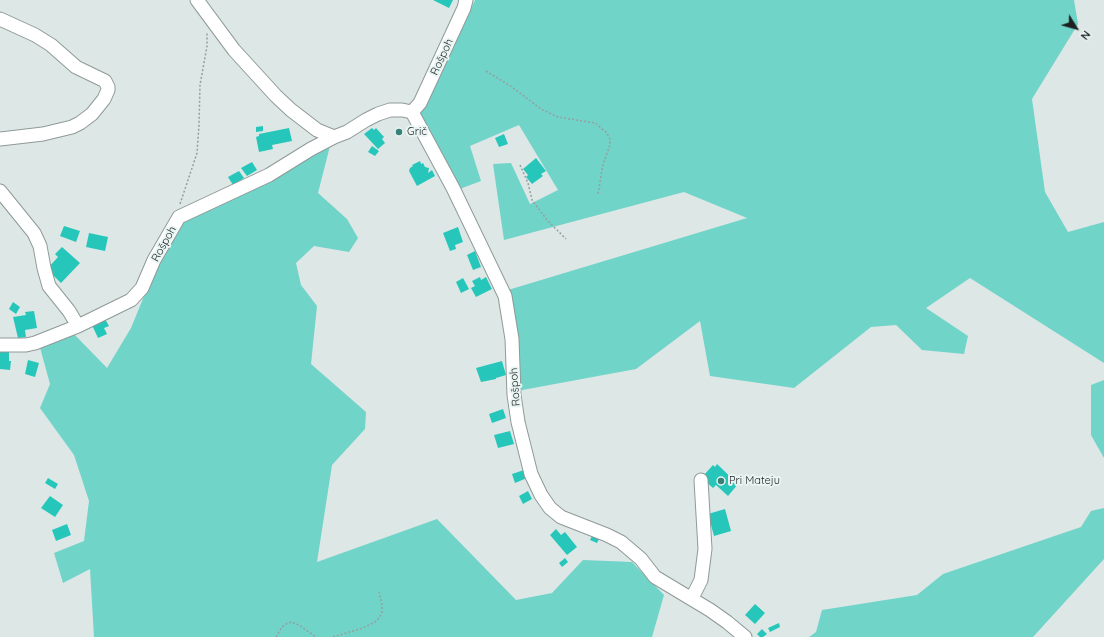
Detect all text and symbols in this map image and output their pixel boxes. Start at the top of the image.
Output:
north arrow [1056,8,1096,48]
text: N [1078,28,1094,43]
street label: Rošpoh [428,37,456,77]
place label: Grič [407,125,427,139]
marker: Grič [394,127,404,137]
street label: Rošpoh [149,224,179,264]
street label: Rošpoh [507,367,523,407]
place label: Pri Mateju [729,474,780,488]
marker: Pri Mateju [716,476,726,486]

